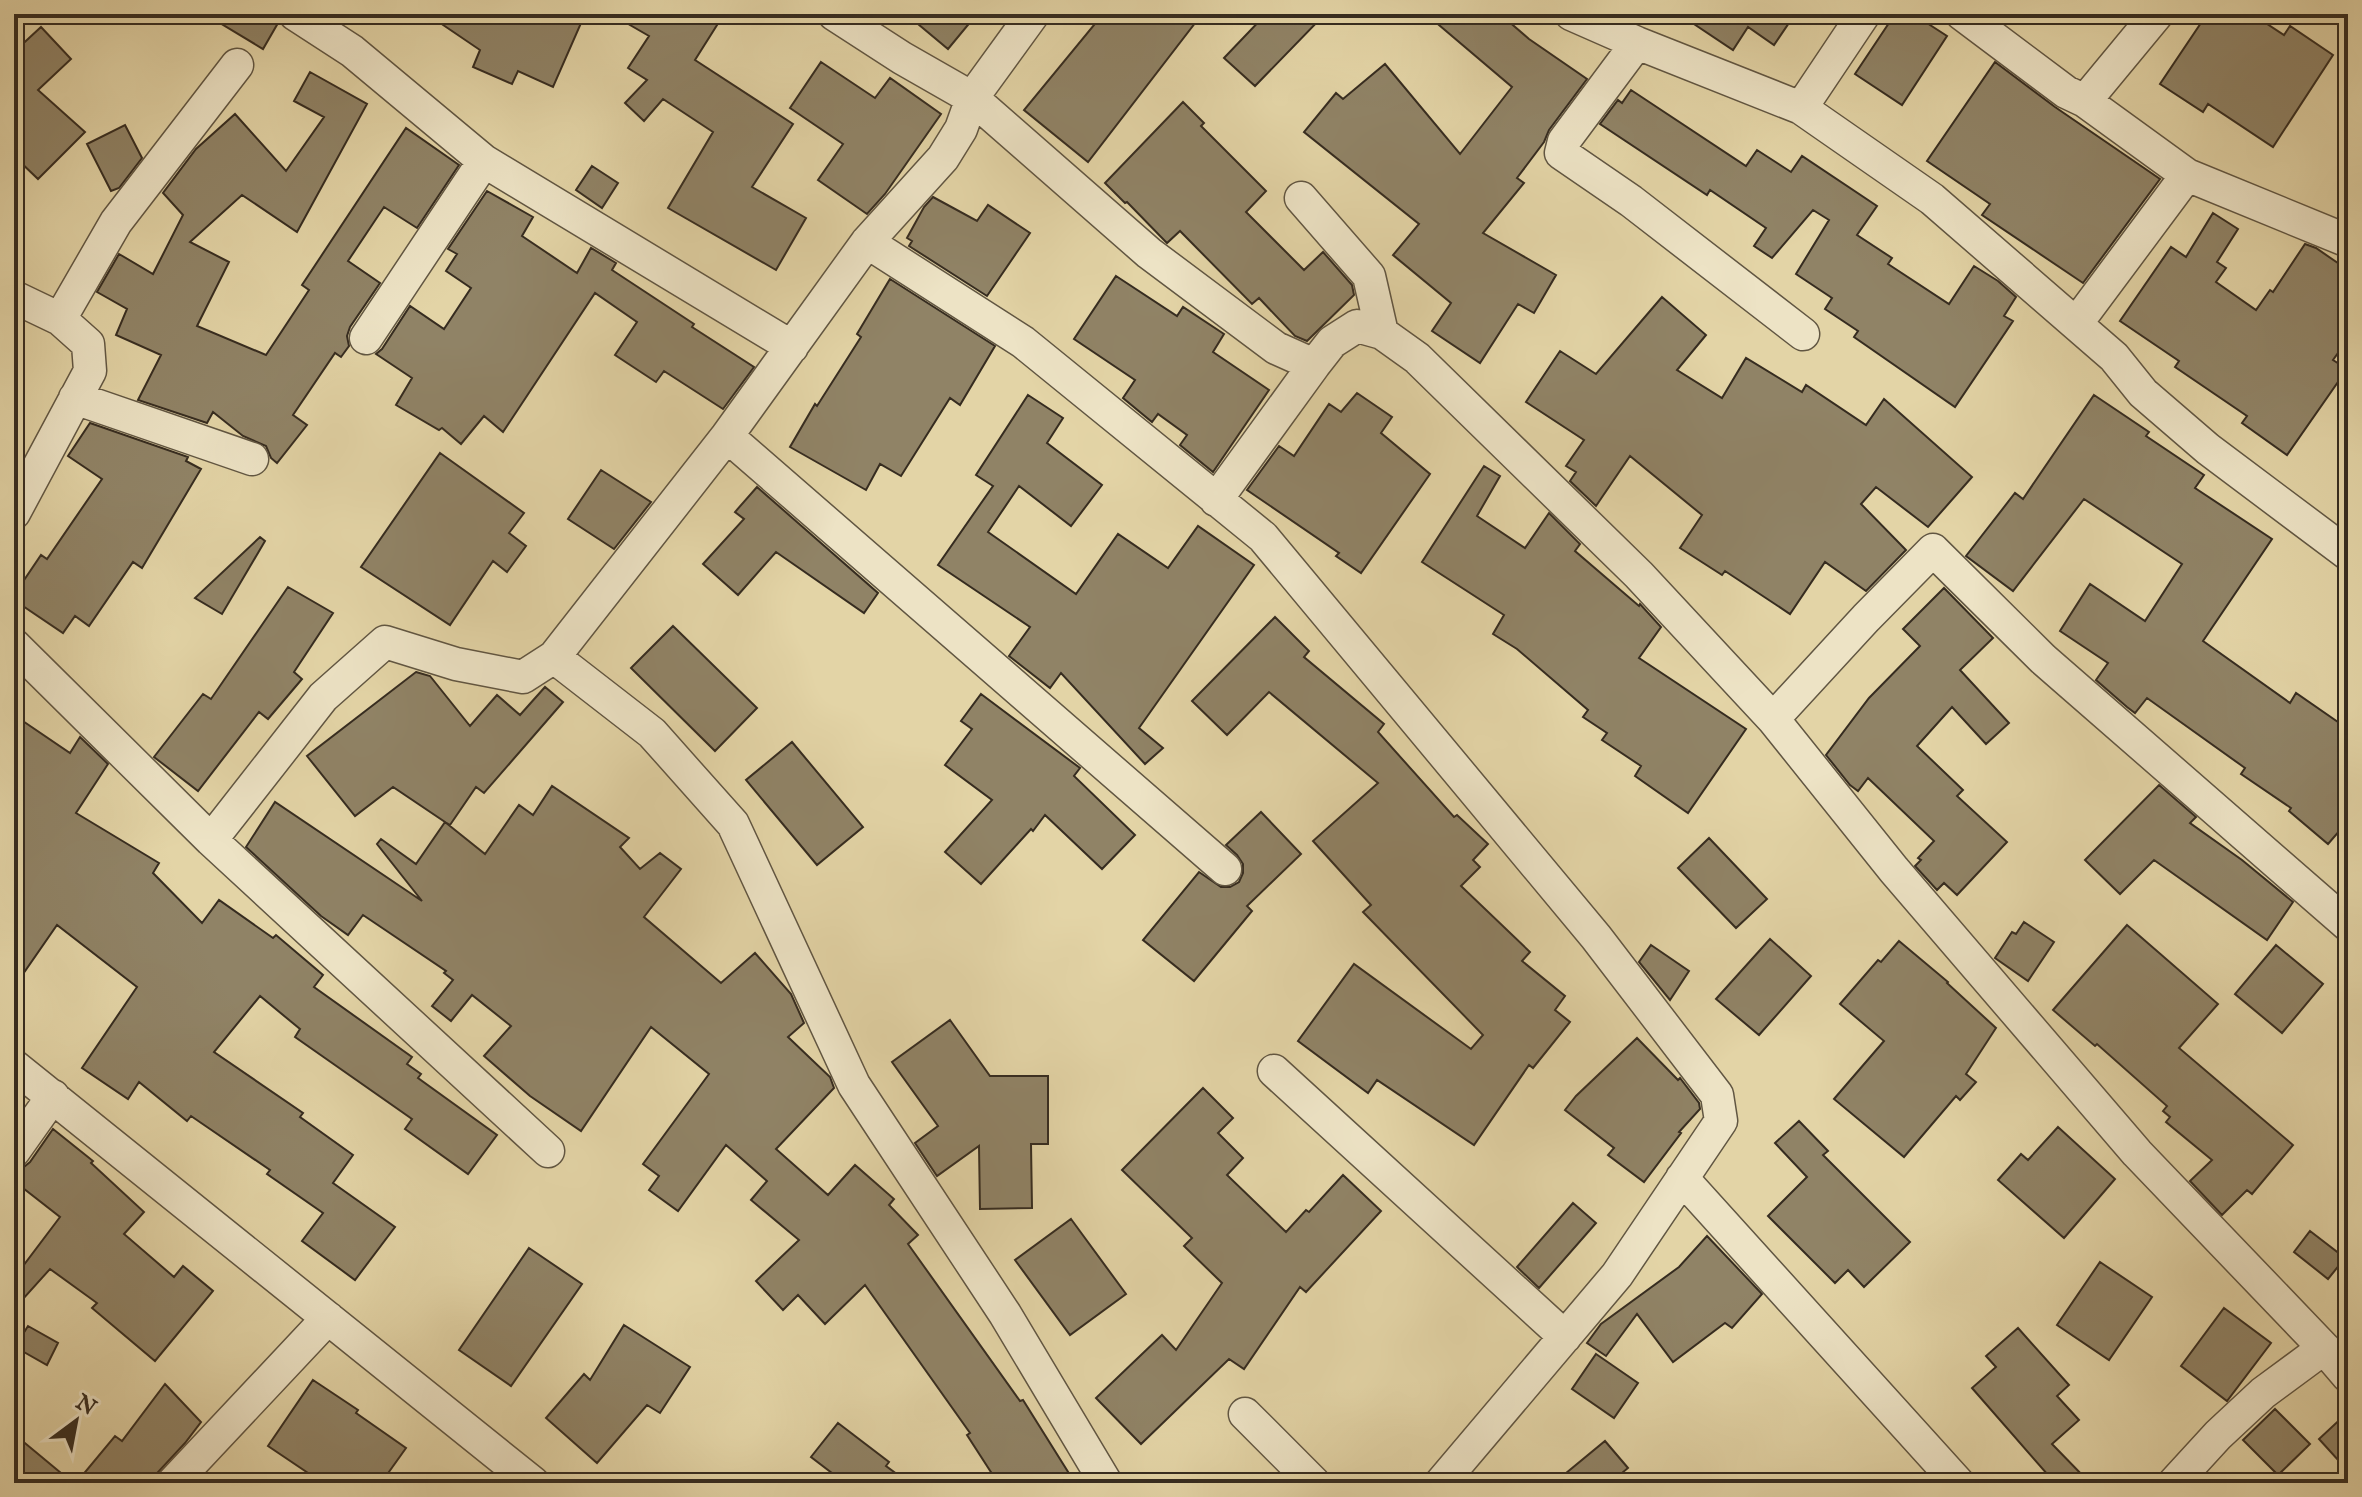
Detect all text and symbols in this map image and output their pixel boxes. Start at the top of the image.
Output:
north arrow [36,1381,116,1461]
text: N [69,1388,101,1423]

